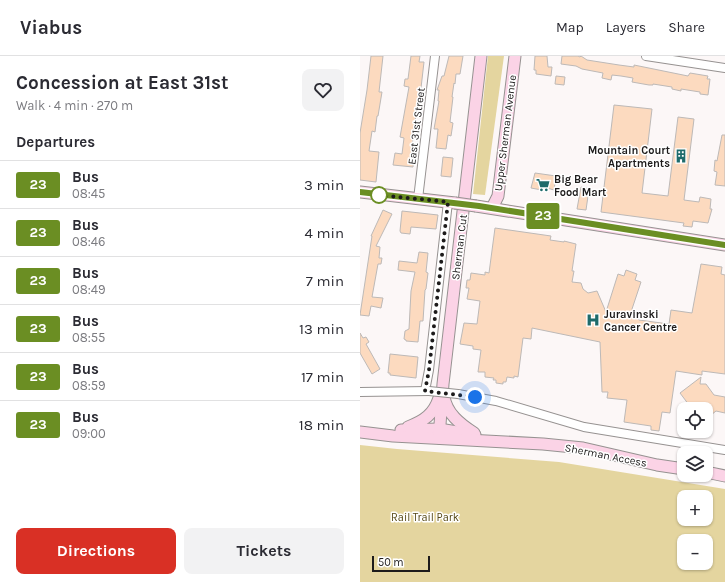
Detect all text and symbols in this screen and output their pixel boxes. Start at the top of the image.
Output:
text: Viabus [20,17,82,39]
text: Map [556,19,584,36]
text: Layers [606,19,646,36]
text: Share [668,19,705,36]
button: heart [302,69,344,111]
text: Concession at East 31st [16,72,229,94]
street label: Upper Sherman Avenue [492,74,519,192]
street label: East 31st Street [405,87,428,165]
text: Walk · 4 min · 270 m [16,98,133,113]
text: Departures [16,133,95,151]
place label: Mountain Court Apartments [588,144,671,170]
building icon: Mountain Court Apartments [673,148,689,164]
text: Bus [72,168,99,186]
place label: Big Bear Food Mart [554,173,607,199]
text: 23 [29,176,47,193]
text: 3 min [304,176,344,194]
supermarket icon: Big Bear Food Mart [535,177,551,193]
text: 08:45 [72,186,105,201]
unlabelled marker [370,186,388,204]
line badge: 23 [525,203,561,229]
text: 23 [534,207,552,224]
street label: Sherman Cut [449,213,470,281]
text: Bus [72,216,99,234]
text: 23 [29,224,47,241]
text: 4 min [305,224,344,242]
text: 08:46 [72,234,105,249]
text: Bus [72,264,99,282]
text: 23 [29,272,47,289]
text: 7 min [306,272,344,290]
text: 08:49 [72,282,106,297]
place label: Juravinski Cancer Centre [604,308,677,334]
text: Bus [72,312,99,330]
hospital icon: Juravinski Cancer Centre [585,312,601,328]
text: 23 [29,320,47,337]
text: 13 min [299,320,344,338]
text: 08:55 [72,330,105,345]
text: Bus [72,360,99,378]
text: 23 [29,368,47,385]
text: 17 min [301,368,344,386]
text: 08:59 [72,378,106,393]
your location [465,387,485,407]
map controls [677,402,713,570]
button: locate [677,402,713,438]
text: Bus [72,408,99,426]
text: 23 [29,416,47,433]
text: 18 min [299,416,344,434]
text: 09:00 [72,426,106,441]
street label: Sherman Access [564,441,648,470]
button: layers [677,446,713,482]
button: + [677,490,713,526]
park label: Rail Trail Park [391,511,459,524]
button: Directions [16,528,176,574]
button: Tickets [184,528,344,574]
button: − [677,534,713,570]
scale bar [372,554,430,573]
text: 50 m [378,556,404,569]

